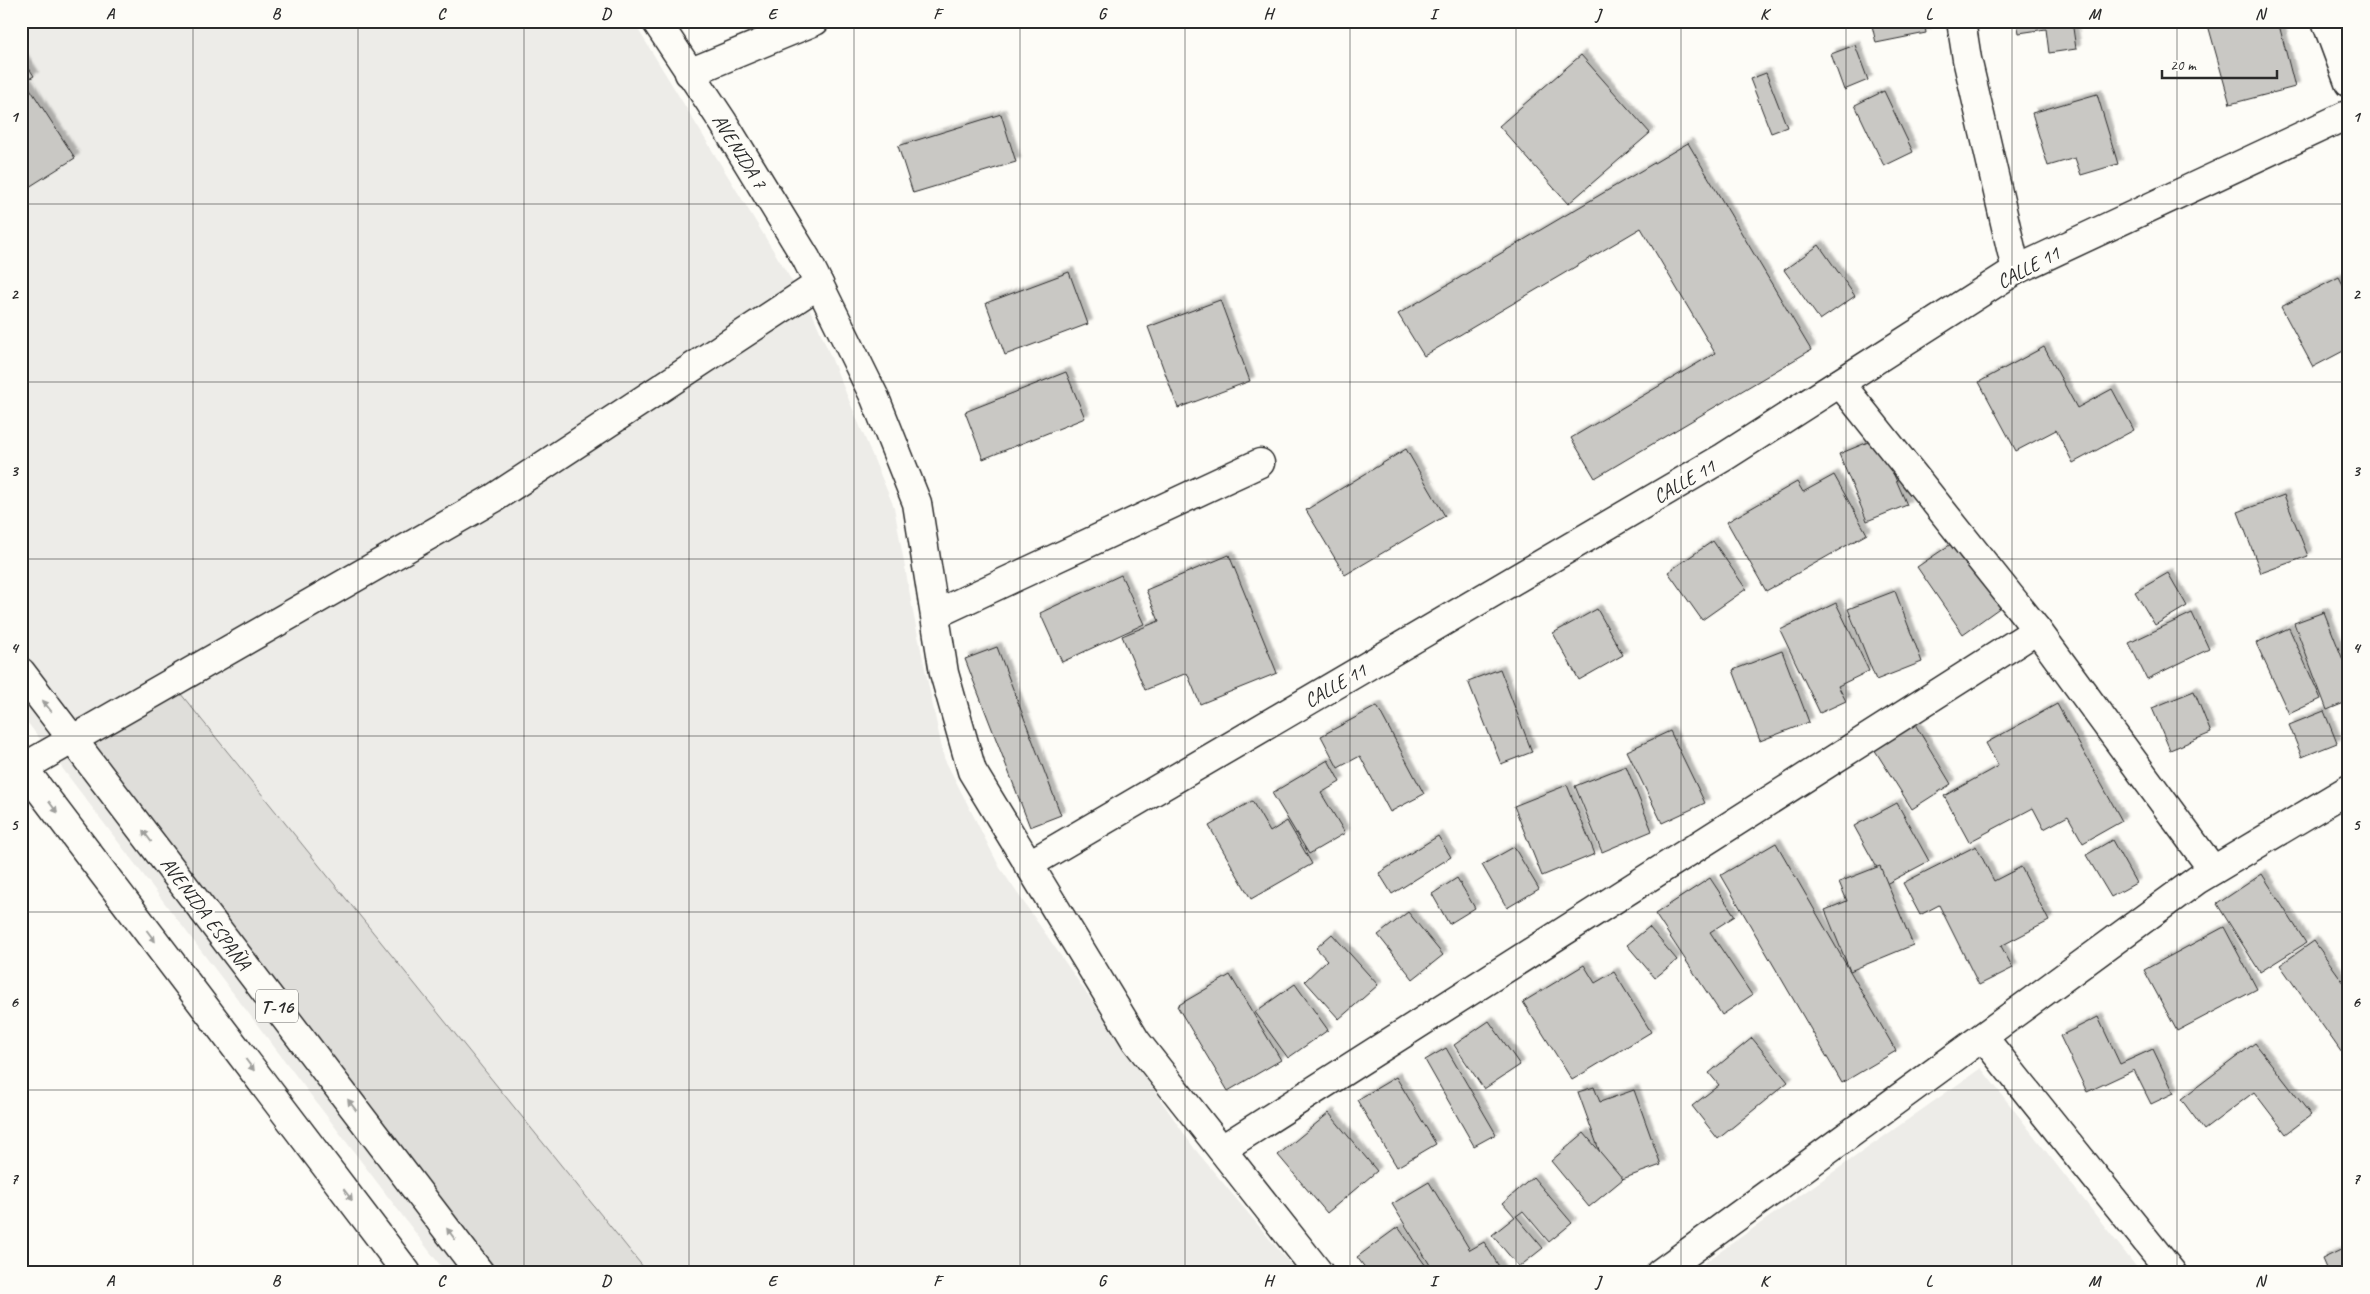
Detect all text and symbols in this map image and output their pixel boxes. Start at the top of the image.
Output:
text: A [106,4,116,24]
text: B [272,4,282,24]
text: C [437,4,447,24]
text: D [601,4,612,24]
text: E [768,4,779,24]
text: F [933,4,944,24]
text: G [1098,4,1108,24]
text: H [1263,4,1275,24]
text: I [1430,4,1440,24]
text: J [1594,4,1603,24]
text: K [1760,4,1772,24]
text: L [1926,4,1934,24]
text: M [2088,4,2102,24]
text: N [2255,4,2268,24]
scale bar [2162,48,2278,80]
text: 20 m [2170,56,2197,75]
text: 1 [10,107,19,127]
text: 1 [2352,107,2361,127]
street label: AVENIDA 7 [707,109,773,194]
street label: CALLE 11 [1993,240,2065,294]
text: 2 [10,284,19,304]
text: 2 [2352,284,2361,304]
street label: CALLE 11 [1649,453,1721,509]
text: 3 [10,461,19,481]
text: 3 [2352,461,2361,481]
text: 4 [10,638,19,658]
text: 4 [2352,638,2361,658]
street label: CALLE 11 [1300,657,1372,713]
one-way arrow [42,699,53,712]
one-way arrow [48,800,58,814]
text: 5 [11,815,20,835]
text: 5 [2353,815,2362,835]
one-way arrow [142,830,153,843]
street label: AVENIDA ESPAÑA [155,852,257,976]
one-way arrow [146,929,157,942]
road number: T-16 [256,989,298,1022]
text: 6 [10,992,19,1012]
text: 6 [2352,992,2361,1012]
one-way arrow [244,1058,255,1071]
one-way arrow [347,1098,357,1112]
text: 7 [10,1169,19,1189]
text: 7 [2352,1169,2361,1189]
one-way arrow [343,1188,353,1202]
one-way arrow [445,1228,456,1241]
text: A [106,1271,116,1291]
text: B [272,1271,282,1291]
text: C [437,1271,447,1291]
text: D [601,1271,612,1291]
text: E [768,1271,779,1291]
text: F [933,1271,944,1291]
text: G [1098,1271,1108,1291]
text: H [1263,1271,1275,1291]
text: I [1430,1271,1440,1291]
text: J [1594,1271,1603,1291]
text: K [1760,1271,1772,1291]
text: L [1926,1271,1934,1291]
text: M [2088,1271,2102,1291]
text: N [2255,1271,2268,1291]

